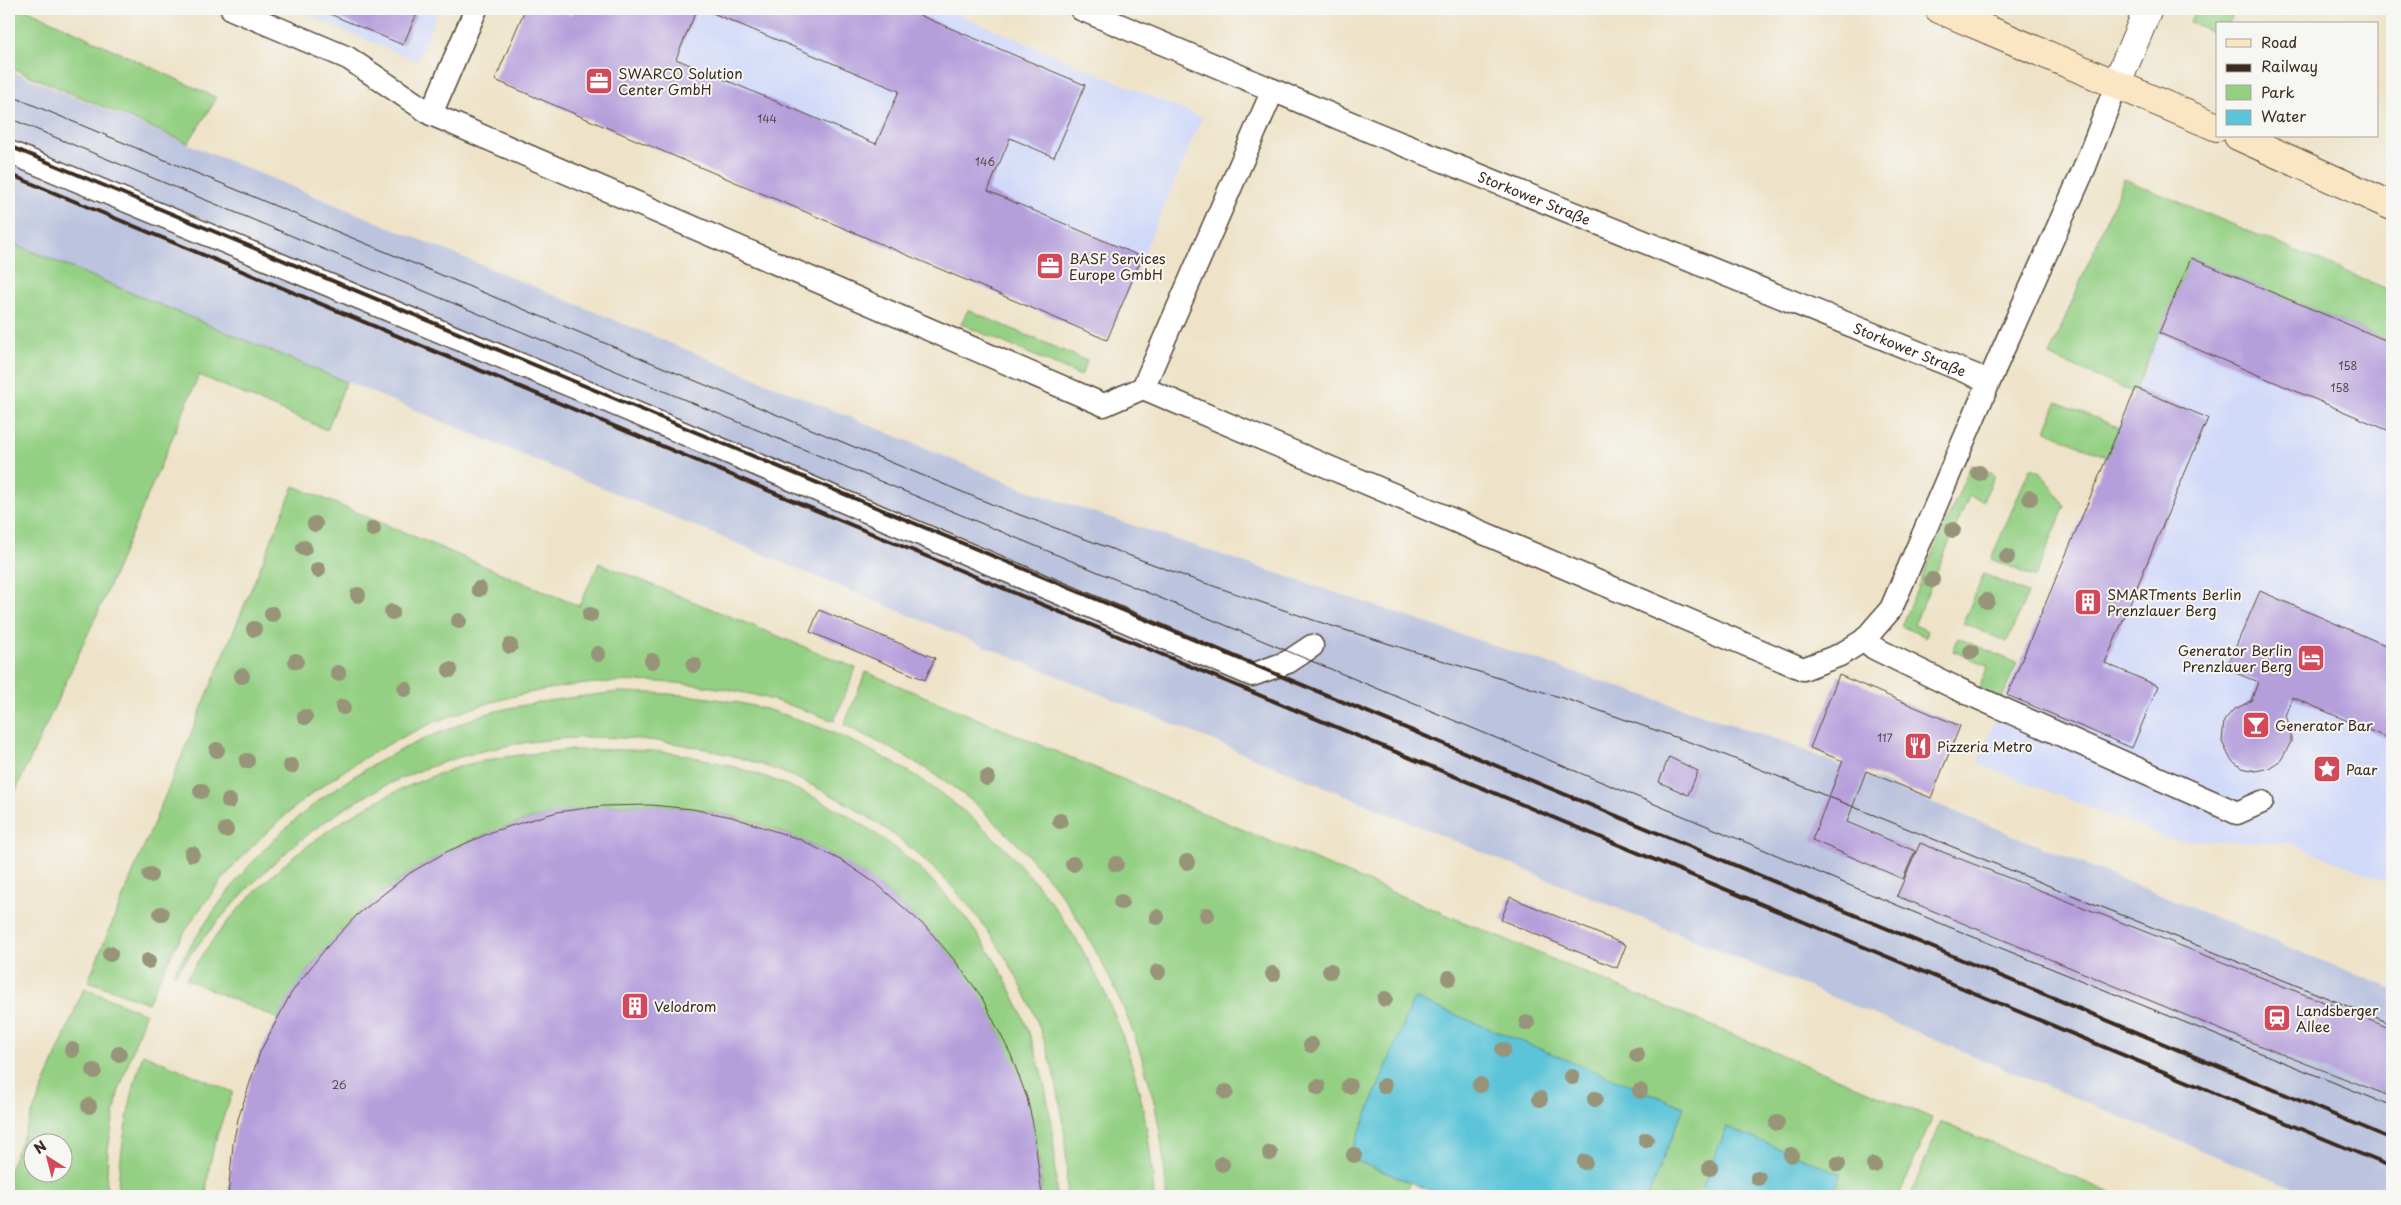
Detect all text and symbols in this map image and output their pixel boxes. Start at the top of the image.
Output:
legend [2216,22,2378,138]
text: Road [2261,30,2297,53]
text: Railway [2261,54,2318,77]
place label: SWARCO Solution Center GmbH [618,63,743,100]
office icon: SWARCO Solution Center GmbH [584,66,614,96]
text: Park [2261,80,2295,103]
text: Water [2261,104,2306,127]
house number: 144 [757,110,777,127]
house number: 146 [975,153,995,170]
street label: Storkower Straße [1475,165,1594,230]
place label: BASF Services Europe GmbH [1069,248,1166,285]
office icon: BASF Services Europe GmbH [1035,251,1065,281]
street label: Storkower Straße [1850,317,1969,381]
house number: 158 [2339,357,2358,374]
house number: 158 [2331,379,2350,396]
place label: SMARTments Berlin Prenzlauer Berg [2107,584,2242,621]
building icon: SMARTments Berlin Prenzlauer Berg [2073,587,2103,617]
place label: Generator Berlin Prenzlauer Berg [2178,640,2292,677]
hotel icon: Generator Berlin Prenzlauer Berg [2296,643,2326,673]
bar icon: Generator Bar [2241,710,2271,740]
place label: Generator Bar [2275,715,2373,736]
house number: 117 [1877,729,1893,746]
restaurant icon: Pizzeria Metro [1903,731,1933,761]
place label: Pizzeria Metro [1937,736,2033,757]
place icon: Paar [2312,754,2342,784]
place label: Paar [2346,759,2378,780]
building icon: Velodrom [620,991,650,1021]
place label: Velodrom [654,996,717,1017]
place label: Landsberger Allee [2296,1000,2379,1037]
station icon: Landsberger Allee [2262,1003,2292,1033]
house number: 26 [331,1076,347,1093]
north arrow [22,1132,72,1182]
text: N [29,1135,51,1159]

